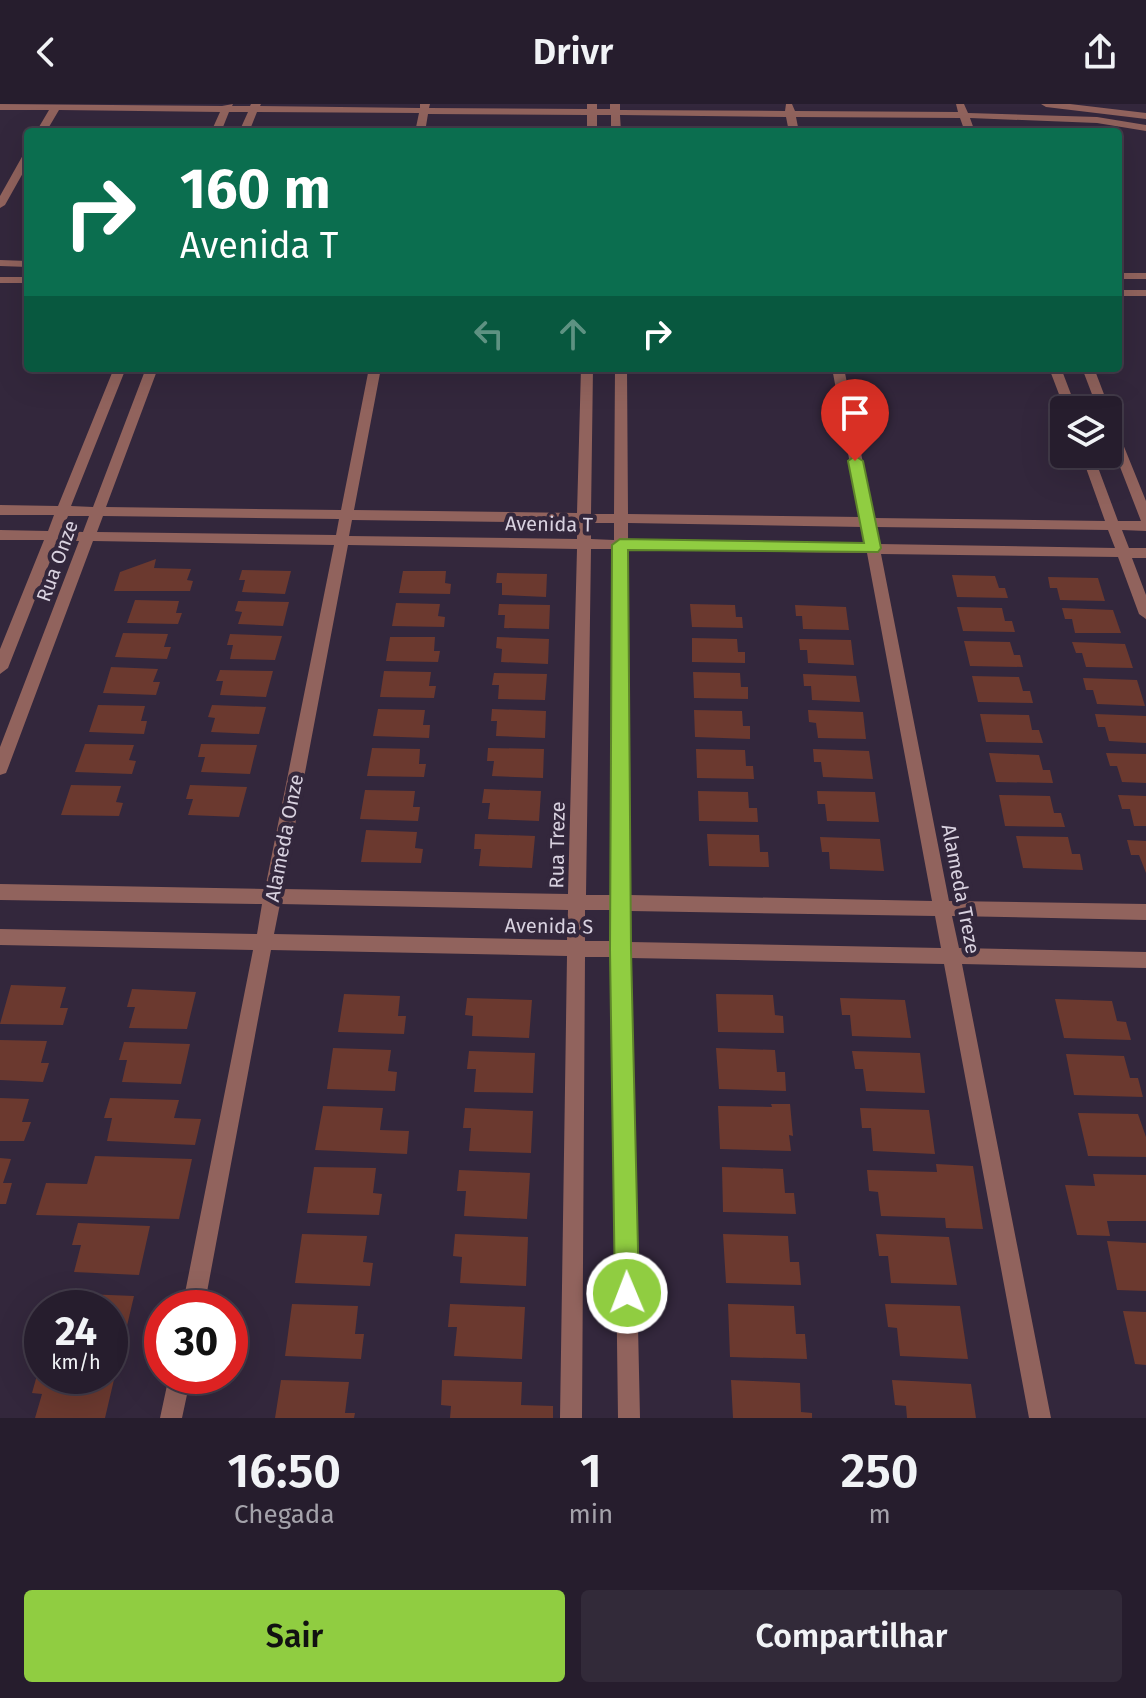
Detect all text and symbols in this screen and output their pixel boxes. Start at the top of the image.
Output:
icon: back [24,30,68,74]
text: Drivr [533,30,613,74]
icon: share [1078,30,1122,74]
text: 160 m [180,156,331,223]
icon: right [48,160,152,264]
text: Avenida T [180,224,338,268]
icon: left [467,312,511,356]
icon: ahead [551,312,595,356]
icon: right [635,312,679,356]
pin [821,379,889,461]
icon: arrive [833,391,877,435]
map controls [1050,396,1122,468]
button: layers [1050,396,1122,468]
street label: Avenida T [505,511,594,537]
street label: Rua Onze [31,517,83,605]
street label: Alameda Onze [260,772,308,904]
street label: Rua Treze [544,801,570,889]
street label: Alameda Treze [937,822,985,956]
street label: Avenida S [505,913,594,939]
position arrow [585,1251,669,1335]
speed limit sign: 30 [144,1290,248,1394]
text: 24 [55,1308,97,1356]
text: km/h [51,1350,101,1374]
text: 16:50 [227,1442,341,1500]
text: 1 [580,1442,602,1500]
text: 250 [841,1442,919,1500]
text: Chegada [234,1499,335,1530]
text: min [569,1499,613,1530]
text: m [869,1499,891,1530]
button: Sair [24,1590,565,1682]
button: Compartilhar [581,1590,1122,1682]

